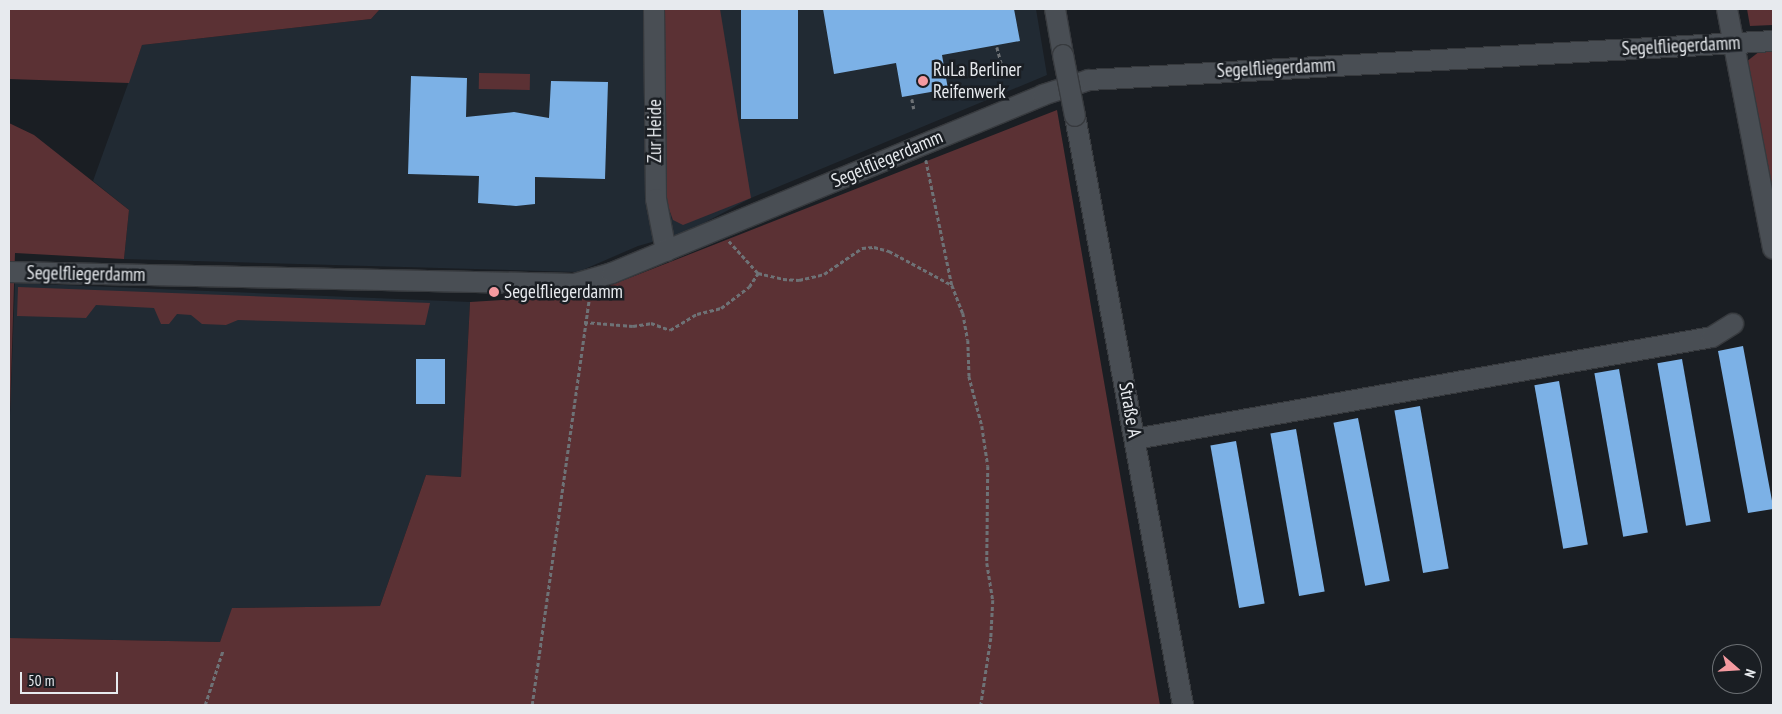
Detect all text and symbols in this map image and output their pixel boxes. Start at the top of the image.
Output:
street label: Segelfliegerdamm [1621,32,1741,60]
street label: Segelfliegerdamm [1216,54,1336,82]
place label: RuLa Berliner Reifenwerk [933,59,1022,103]
marker: RuLa Berliner Reifenwerk [917,75,929,87]
street label: Zur Heide [644,99,666,163]
street label: Segelfliegerdamm [828,125,946,193]
street label: Segelfliegerdamm [26,262,146,286]
place label: Segelfliegerdamm [504,281,623,303]
marker: Segelfliegerdamm [488,286,500,298]
street label: Straße A [1114,380,1146,440]
north arrow [1712,644,1762,694]
scale bar [22,662,120,694]
text: N [1740,667,1760,680]
text: 50 m [28,671,54,690]

